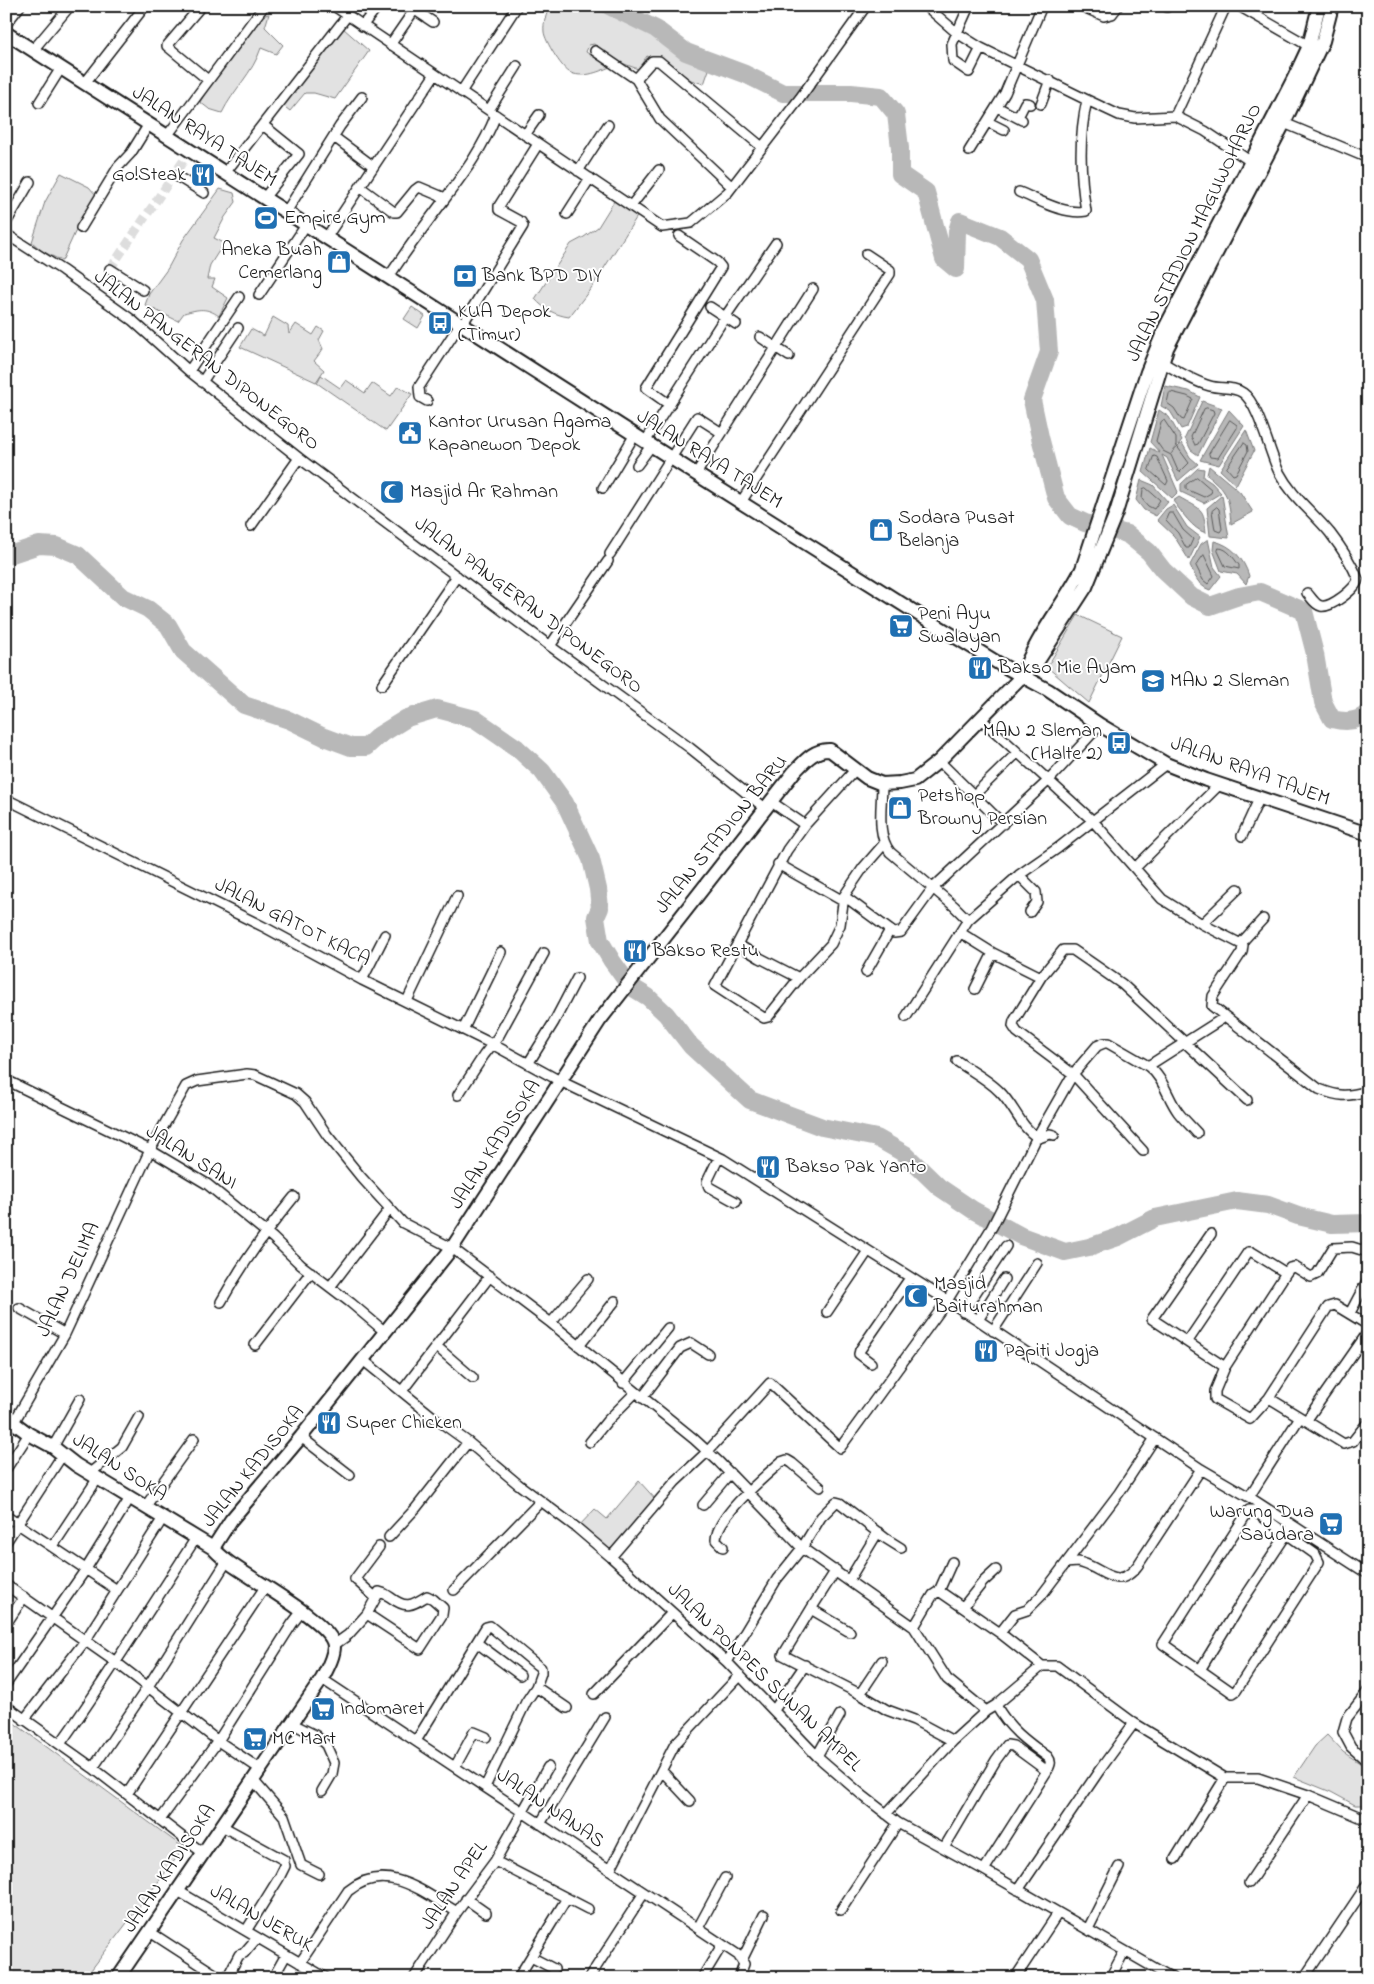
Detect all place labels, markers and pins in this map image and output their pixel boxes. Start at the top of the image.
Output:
place label: Go!Steak [112,161,186,190]
restaurant icon: Go!Steak [190,162,216,188]
place label: Empire Gym [284,204,385,233]
sports icon: Empire Gym [253,205,279,231]
place label: Aneka Buah Cemerlang [221,236,322,289]
shop icon: Aneka Buah Cemerlang [326,249,352,275]
place label: Bank BPD DIY [481,262,602,291]
bank icon: Bank BPD DIY [452,263,478,289]
place label: KUA Depok (Timur) [458,298,551,350]
bus stop icon: KUA Depok (Timur) [427,310,453,336]
place label: Kantor Urusan Agama Kapanewon Depok [428,408,611,460]
public building icon: Kantor Urusan Agama Kapanewon Depok [397,420,423,446]
place label: Masjid Ar Rahman [410,478,558,507]
mosque icon: Masjid Ar Rahman [379,479,405,505]
place label: Sodara Pusat Belanja [897,504,1015,556]
shop icon: Sodara Pusat Belanja [868,517,894,543]
place label: Peni Ayu Swalayan [918,600,1001,652]
supermarket icon: Peni Ayu Swalayan [888,613,914,639]
place label: Bakso Mie Ayam [997,654,1136,683]
restaurant icon: Bakso Mie Ayam [967,655,993,681]
place label: MAN 2 Sleman [1170,667,1289,696]
school or university icon: MAN 2 Sleman [1140,668,1166,694]
place label: MAN 2 Sleman (Halte 2) [983,717,1102,769]
bus stop icon: MAN 2 Sleman (Halte 2) [1106,730,1132,756]
place label: Petshop Browny Persian [917,782,1047,834]
shop icon: Petshop Browny Persian [887,795,913,821]
place label: Bakso Restu [651,937,759,966]
restaurant icon: Bakso Restu [622,938,648,964]
place label: Bakso Pak Yanto [785,1153,927,1182]
restaurant icon: Bakso Pak Yanto [755,1154,781,1180]
place label: Masjid Baiturahman [933,1270,1043,1322]
mosque icon: Masjid Baiturahman [903,1283,929,1309]
place label: Papiti Jogja [1004,1337,1099,1367]
restaurant icon: Papiti Jogja [973,1338,999,1364]
place label: Super Chicken [346,1409,462,1438]
restaurant icon: Super Chicken [316,1410,342,1436]
place label: Warung Dua Saudara [1209,1498,1314,1550]
supermarket icon: Warung Dua Saudara [1318,1511,1344,1537]
place label: Indomaret [340,1695,425,1724]
supermarket icon: Indomaret [310,1696,336,1722]
place label: MC Mart [272,1725,336,1754]
supermarket icon: MC Mart [242,1726,268,1752]

